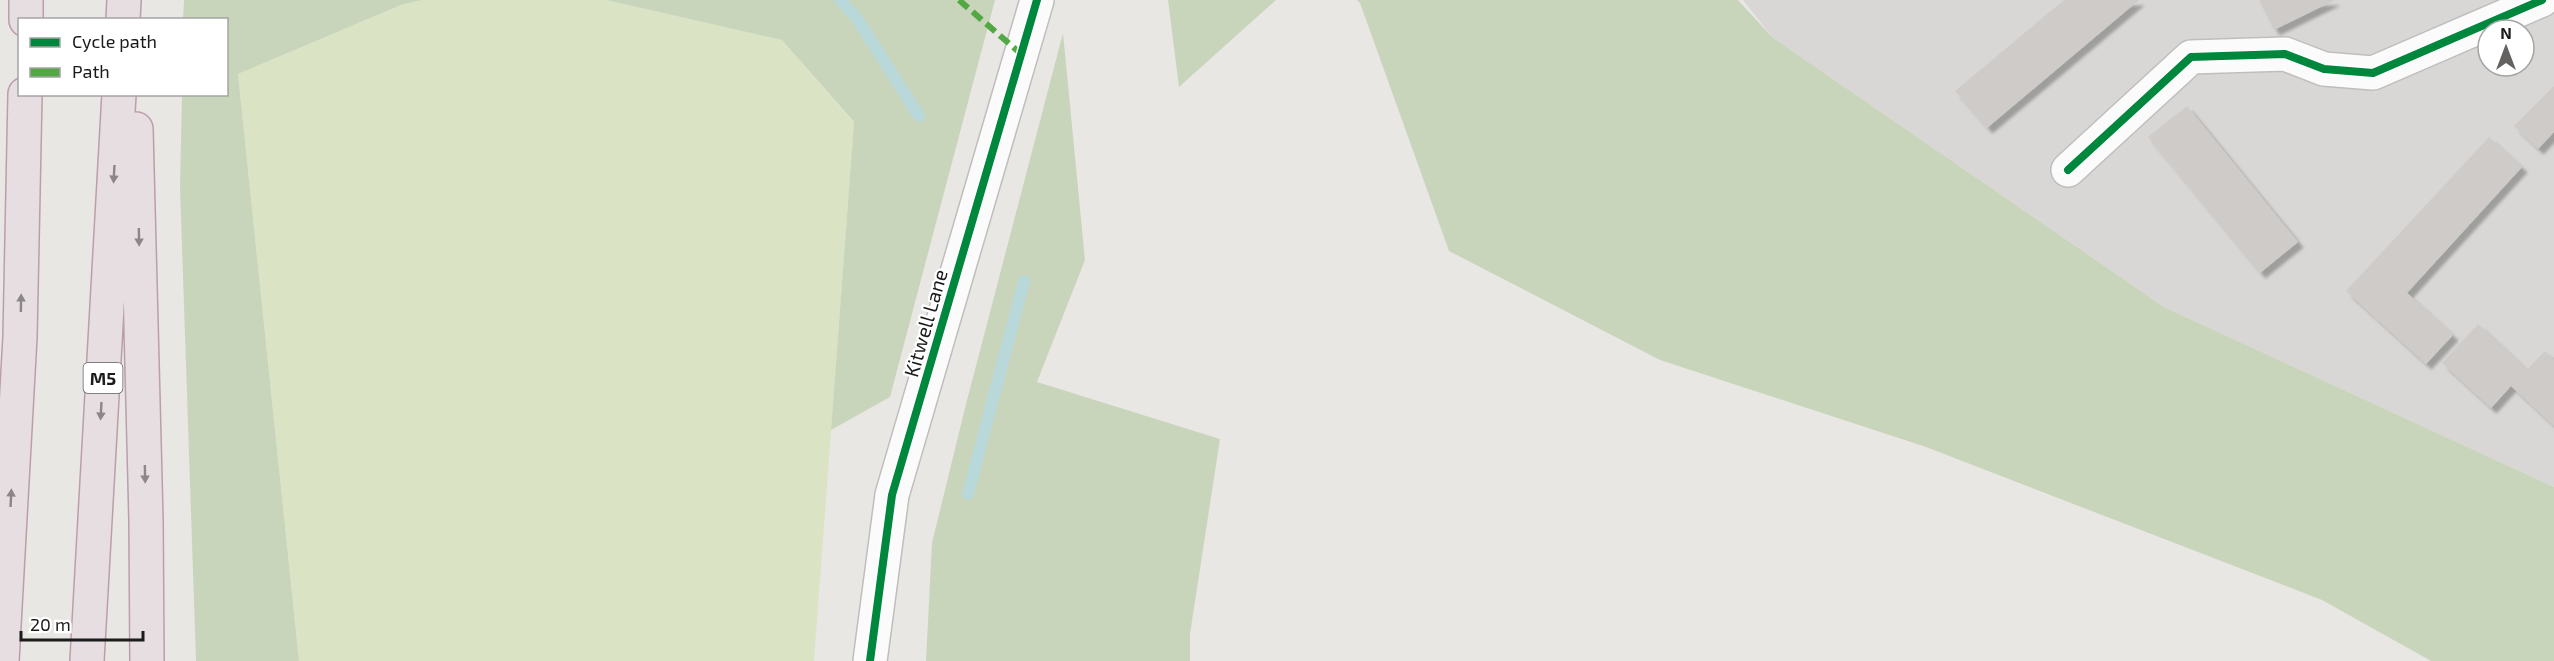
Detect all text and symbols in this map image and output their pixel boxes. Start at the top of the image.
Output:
legend [18,18,228,96]
north arrow [2476,18,2536,78]
text: N [2500,23,2512,42]
text: Cycle path [72,30,157,52]
text: Path [72,60,110,82]
one-way arrow [110,164,119,183]
one-way arrow [134,227,144,246]
street label: Kitwell Lane [898,266,952,380]
one-way arrow [16,294,26,313]
road number: M5 [84,363,122,393]
one-way arrow [96,401,106,420]
one-way arrow [140,464,150,483]
one-way arrow [7,488,16,507]
scale bar [21,604,142,642]
text: 20 m [30,613,71,635]

